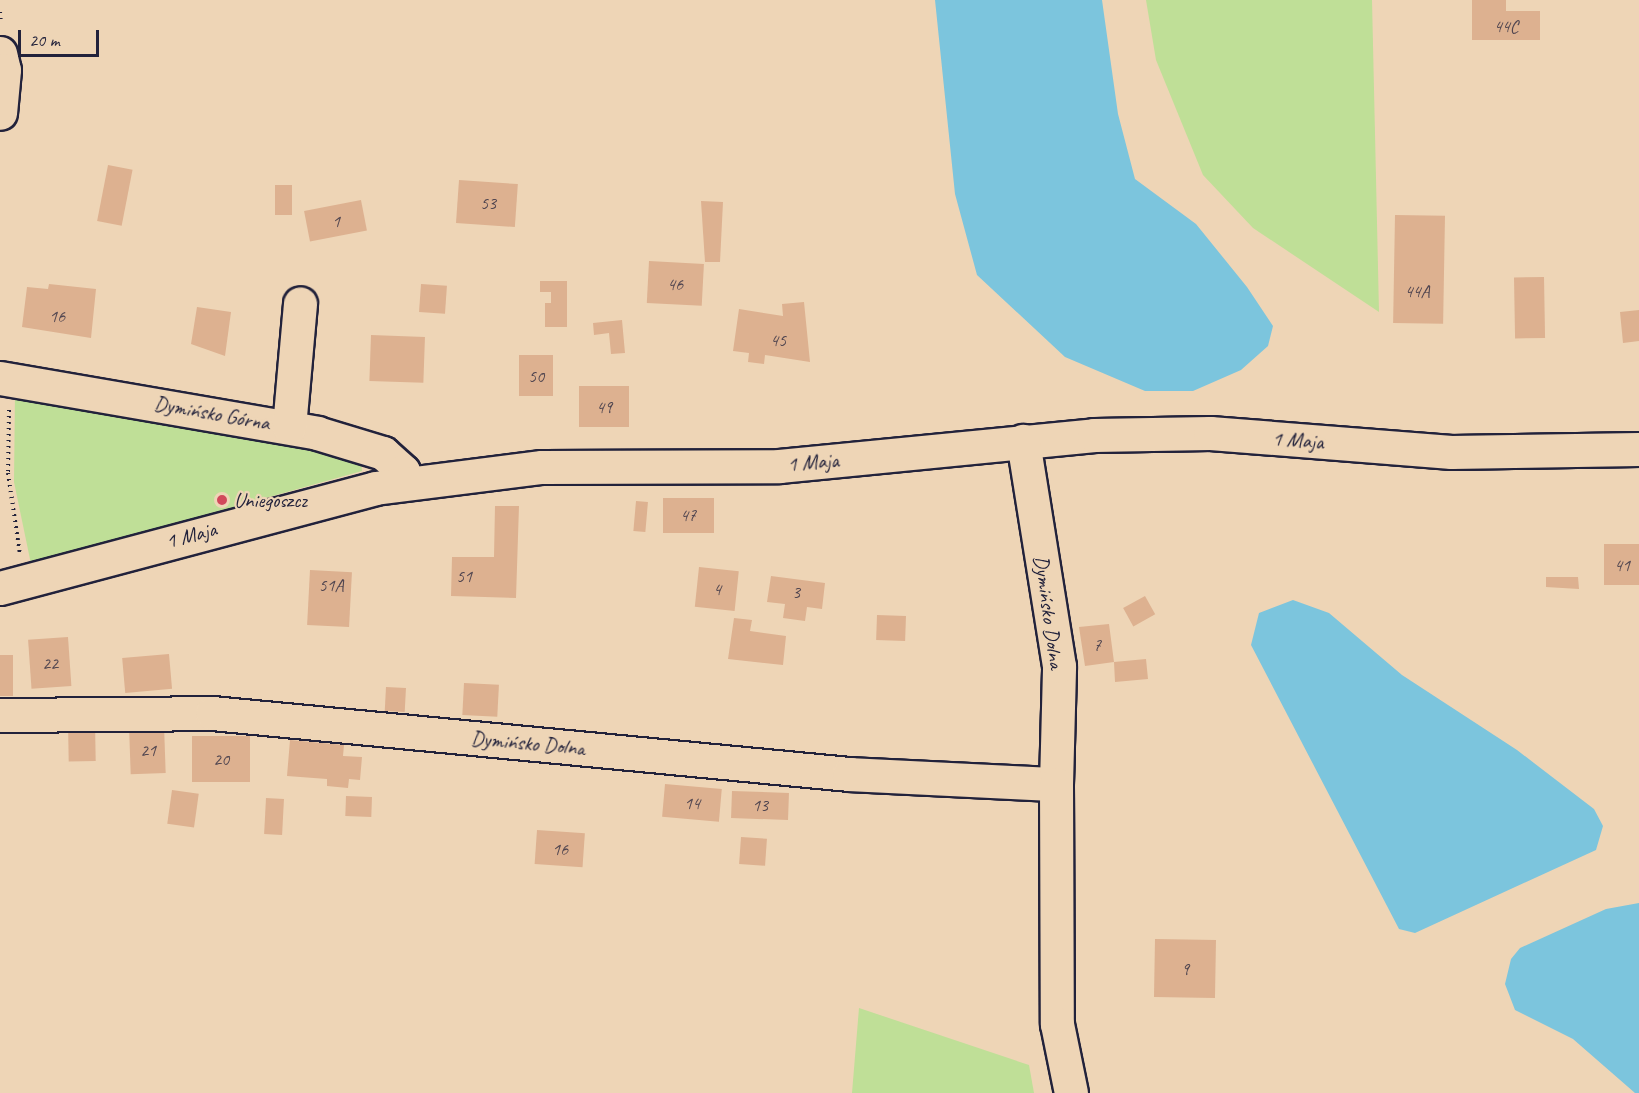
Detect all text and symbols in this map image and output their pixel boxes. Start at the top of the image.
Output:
house number: 44C [1494,15,1518,37]
scale bar [21,18,102,56]
text: 20 m [29,29,60,51]
house number: 53 [480,192,496,214]
house number: 1 [332,210,340,232]
house number: 46 [667,273,683,295]
house number: 44A [1404,280,1430,302]
house number: 16 [49,305,65,327]
house number: 45 [770,329,786,351]
house number: 50 [528,365,544,387]
street label: Dymińsko Górna [152,390,272,436]
house number: 49 [596,396,612,418]
street label: 1 Maja [1271,426,1325,454]
street label: 1 Maja [786,447,840,477]
place label: Uniegoszcz [234,487,307,513]
marker: Uniegoszcz [215,493,229,507]
house number: 47 [680,504,696,526]
street label: 1 Maja [163,516,219,554]
street label: Dymińsko Dolna [1029,554,1069,670]
house number: 41 [1614,554,1630,576]
house number: 51 [456,565,472,587]
house number: 51A [318,574,344,596]
house number: 4 [713,578,721,600]
house number: 3 [792,581,800,603]
house number: 7 [1093,634,1101,656]
house number: 22 [42,652,58,674]
street label: Dymińsko Dolna [470,725,586,761]
house number: 21 [140,739,156,761]
house number: 20 [213,748,229,770]
house number: 14 [684,792,700,814]
house number: 13 [752,794,768,816]
house number: 16 [552,838,568,860]
house number: 9 [1181,958,1189,980]

